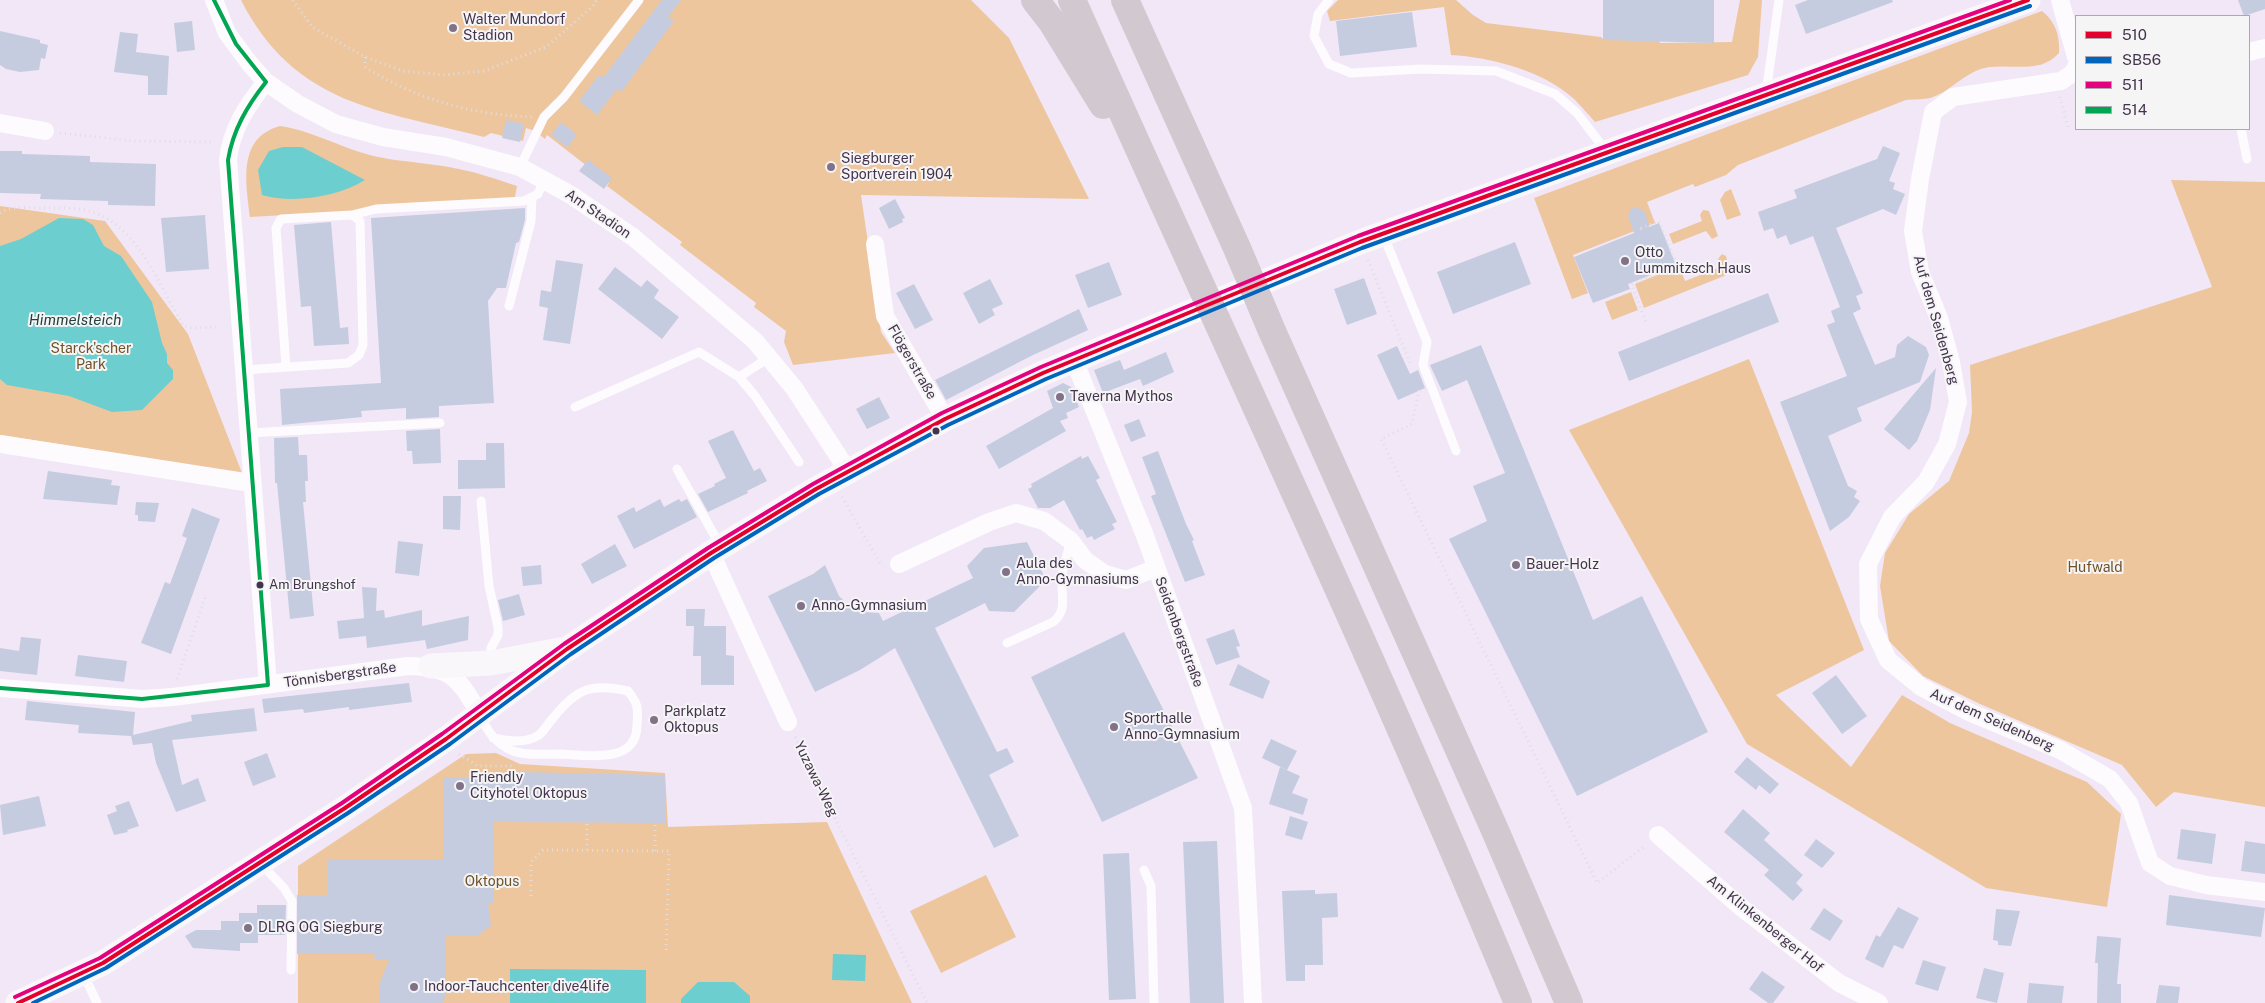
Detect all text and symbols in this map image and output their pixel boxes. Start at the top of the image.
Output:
place label: Walter Mundorf Stadion [463,12,565,44]
legend [2075,15,2250,130]
marker: Walter Mundorf Stadion [447,22,459,34]
text: 510 [2122,26,2147,43]
text: SB56 [2122,51,2161,68]
text: 511 [2122,76,2144,93]
text: 514 [2122,101,2147,118]
place label: Siegburger Sportverein 1904 [841,151,952,184]
marker: Siegburger Sportverein 1904 [825,161,837,173]
street label: Am Stadion [562,186,634,242]
place label: Otto Lummitzsch Haus [1635,245,1751,278]
street label: Auf dem Seidenberg [1909,253,1963,387]
marker: Otto Lummitzsch Haus [1619,255,1631,267]
water label: Himmelsteich [29,311,121,329]
street label: Flögerstraße [884,322,940,402]
park label: Starck'scher Park [51,341,131,374]
place label: Taverna Mythos [1070,389,1173,405]
marker: Taverna Mythos [1054,391,1066,403]
unlabelled marker [931,426,941,436]
place label: Aula des Anno-Gymnasiums [1016,556,1139,588]
place label: Bauer-Holz [1526,557,1599,573]
marker: Bauer-Holz [1510,559,1522,571]
park label: Hufwald [2067,560,2123,576]
marker: Aula des Anno-Gymnasiums [1000,566,1012,578]
street label: Seidenbergstraße [1151,574,1207,690]
place label: Am Brungshof [269,577,356,593]
marker: Am Brungshof [255,580,265,590]
place label: Anno-Gymnasium [811,598,927,614]
marker: Anno-Gymnasium [795,600,807,612]
street label: Tönnisbergstraße [283,659,397,691]
street label: Auf dem Seidenberg [1927,685,2057,755]
place label: Parkplatz Oktopus [664,704,726,736]
place label: Sporthalle Anno-Gymnasium [1124,711,1240,744]
marker: Parkplatz Oktopus [648,714,660,726]
marker: Sporthalle Anno-Gymnasium [1108,721,1120,733]
street label: Yuzawa-Weg [790,738,842,820]
place label: Friendly Cityhotel Oktopus [470,770,587,802]
marker: Friendly Cityhotel Oktopus [454,780,466,792]
street label: Am Klinkenberger Hof [1703,872,1827,976]
park label: Oktopus [465,874,519,890]
place label: DLRG OG Siegburg [258,920,383,936]
marker: DLRG OG Siegburg [242,922,254,934]
place label: Indoor-Tauchcenter dive4life [424,979,609,995]
marker: Indoor-Tauchcenter dive4life [408,981,420,993]

